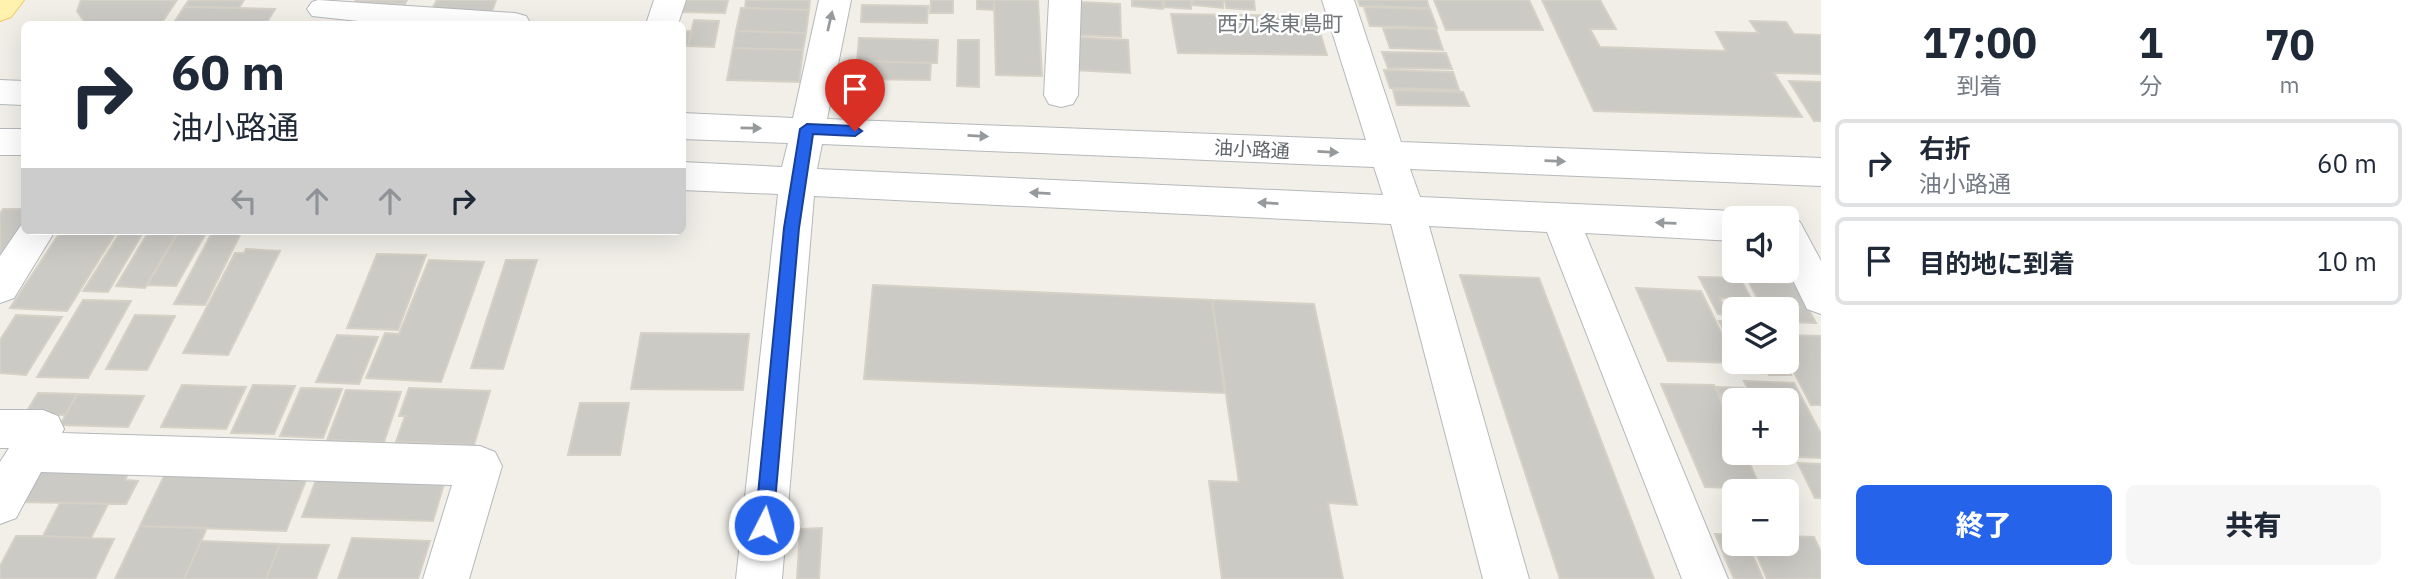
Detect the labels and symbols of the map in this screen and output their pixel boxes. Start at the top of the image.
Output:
district label: 西九条東島町 [1217,9,1343,37]
one-way arrow [825,10,836,32]
pin [825,59,885,131]
one-way arrow [740,122,762,133]
one-way arrow [967,131,989,142]
street label: 油小路通 [1213,135,1291,163]
one-way arrow [1317,147,1339,158]
one-way arrow [1544,156,1566,167]
one-way arrow [1029,187,1051,198]
one-way arrow [1256,198,1278,209]
one-way arrow [1655,217,1677,228]
position arrow [727,488,801,562]

